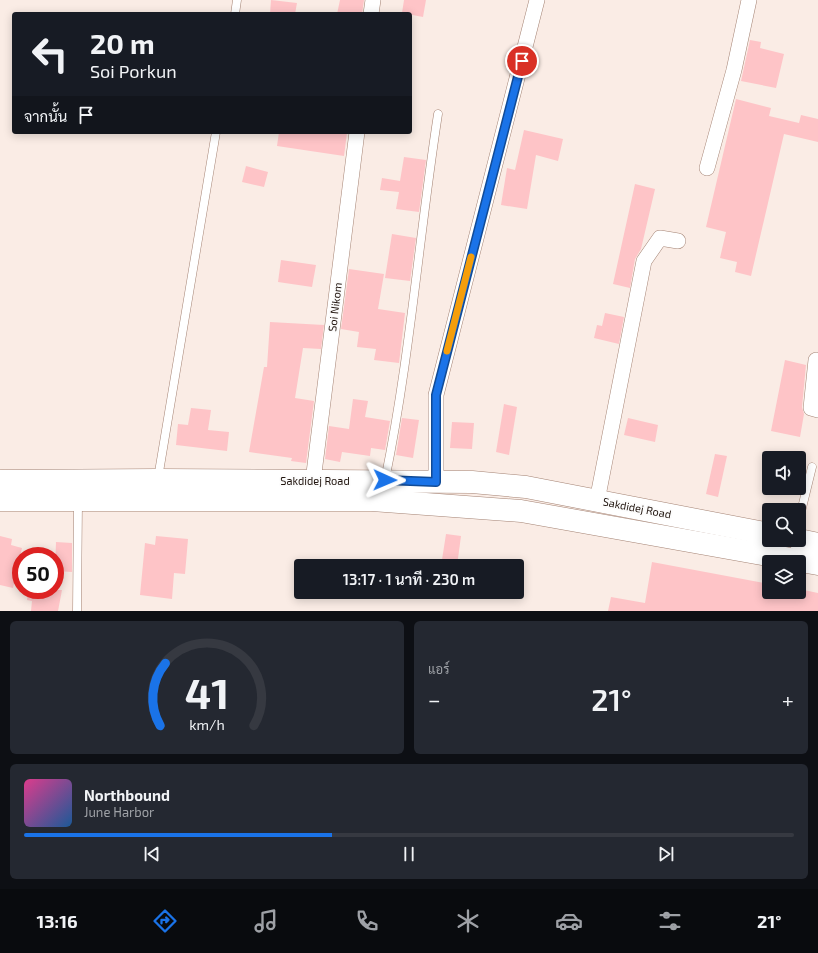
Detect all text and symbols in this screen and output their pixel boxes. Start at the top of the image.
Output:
text: 20 m [90,26,155,60]
icon: left [24,28,76,80]
pin [505,44,539,78]
icon: arrive [511,50,533,72]
text: Soi Porkun [90,60,177,82]
icon: arrive [75,104,97,126]
text: จากนั้น [24,107,67,125]
street label: Soi Nikom [325,282,344,332]
map controls [762,451,806,599]
button: sound [762,451,806,495]
position arrow [364,459,406,501]
street label: Sakdidej Road [280,474,350,488]
street label: Sakdidej Road [602,495,672,521]
button: search [762,503,806,547]
speed limit sign: 50 [12,547,64,599]
button: layers [762,555,806,599]
text: 13:17 · 1 นาที · 230 m [343,570,475,588]
text: แอร์ [428,661,449,677]
text: 41 [185,666,229,716]
text: 21° [591,681,632,717]
text: − [428,686,441,712]
text: + [782,686,794,712]
text: km/h [189,715,225,732]
text: Northbound [84,786,170,804]
text: June Harbor [84,804,154,820]
icon: previous [141,843,163,865]
icon: pause [398,843,420,865]
icon: next [655,843,677,865]
icon: directions [151,907,179,935]
icon: music [252,907,280,935]
icon: phone [353,907,381,935]
icon: climate [454,907,482,935]
icon: car [555,907,583,935]
icon: filters [656,907,684,935]
text: 13:16 [37,910,78,932]
text: 21° [757,910,781,932]

